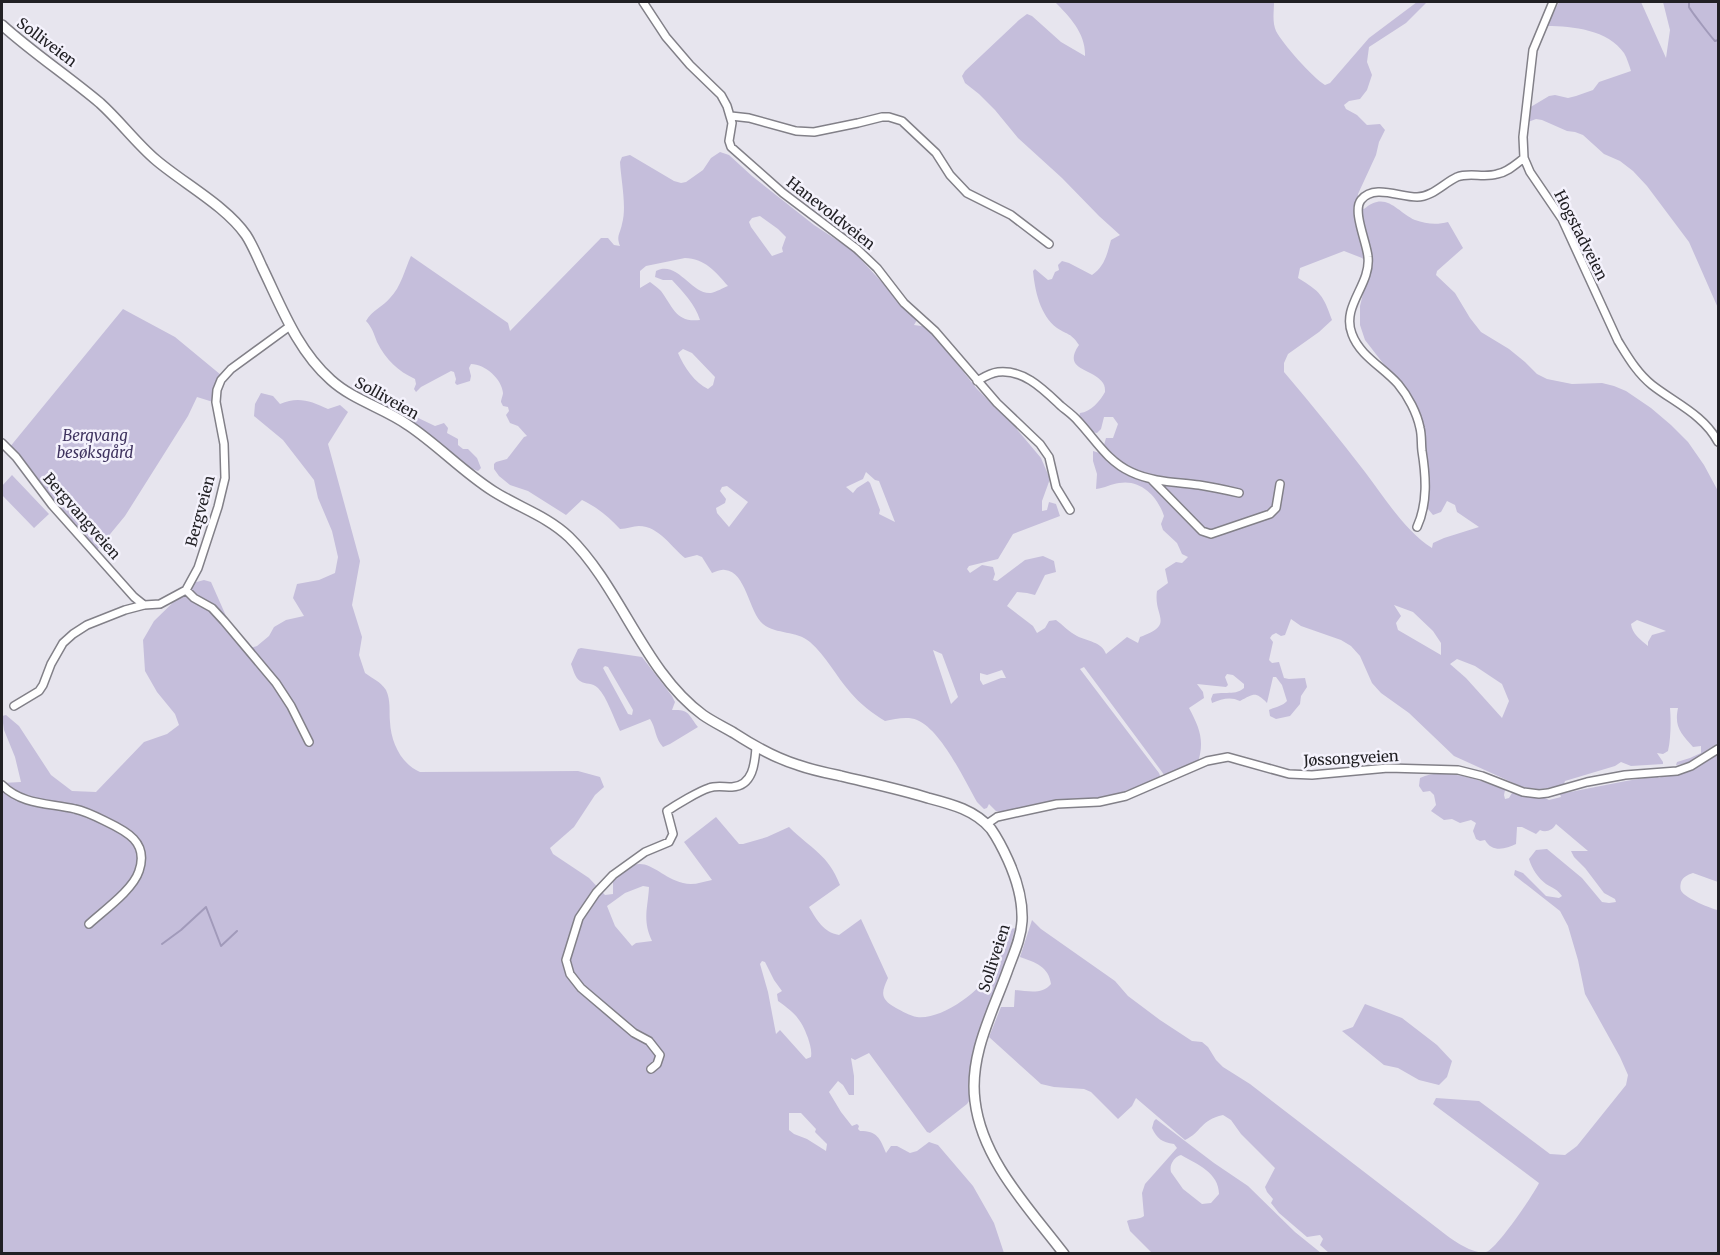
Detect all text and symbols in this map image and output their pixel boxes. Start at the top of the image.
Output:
street label: Solliveien [13,13,81,71]
street label: Hanevoldveien [783,172,879,254]
street label: Hogstadveien [1550,187,1612,283]
street label: Solliveien [352,373,422,423]
park label: Bergvang besøksgård [57,426,134,462]
street label: Bergvangveien [39,469,125,563]
street label: Bergveien [181,473,219,549]
street label: Jøssongveien [1302,746,1399,770]
street label: Solliveien [974,922,1014,994]

